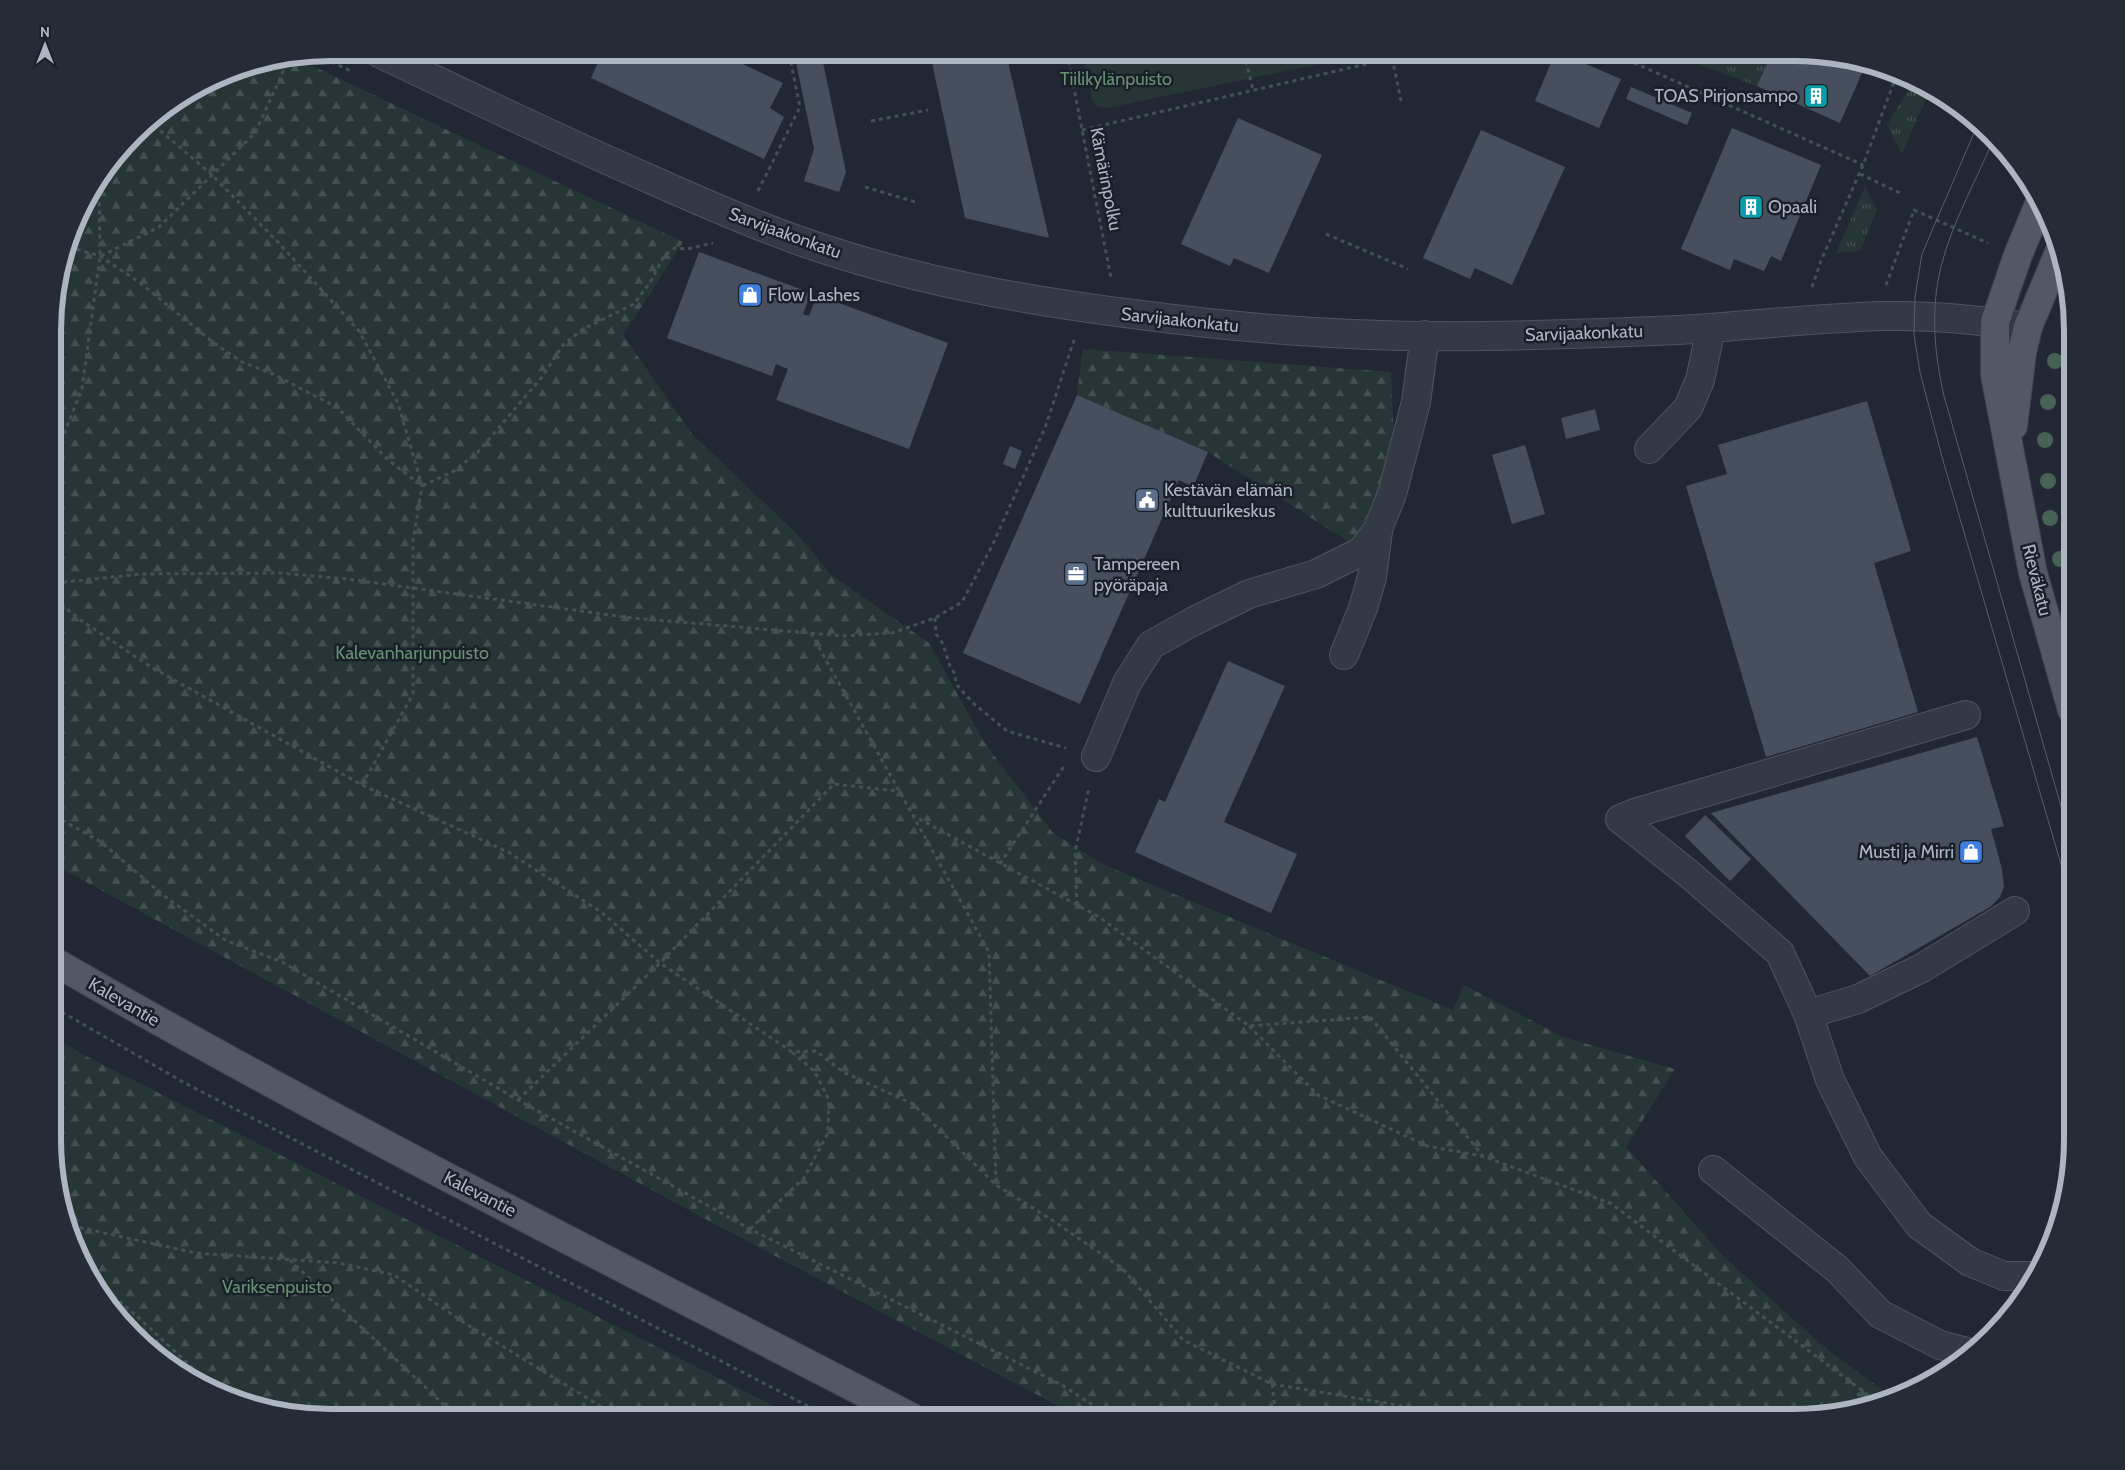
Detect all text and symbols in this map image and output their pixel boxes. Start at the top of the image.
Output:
north arrow [20,20,70,70]
text: N [40,23,50,41]
park label: Tiilikylänpuisto [1060,68,1172,90]
building icon: TOAS Pirjonsampo [1803,83,1829,109]
place label: TOAS Pirjonsampo [1654,85,1798,107]
street label: Kämärinpolku [1085,126,1127,232]
building icon: Opaali [1738,194,1764,220]
place label: Opaali [1768,196,1817,218]
street label: Sarvijaakonkatu [726,202,844,264]
shop icon: Flow Lashes [737,282,763,308]
place label: Flow Lashes [768,284,860,306]
street label: Sarvijaakonkatu [1120,303,1240,337]
street label: Sarvijaakonkatu [1525,320,1643,346]
place label: Kestävän elämän kulttuurikeskus [1164,479,1293,522]
public building icon: Kestävän elämän kulttuurikeskus [1134,487,1160,513]
street label: Rieväkatu [2017,542,2057,618]
place label: Tampereen pyöräpaja [1094,553,1180,596]
office icon: Tampereen pyöräpaja [1063,561,1089,587]
park label: Kalevanharjunpuisto [335,642,489,664]
shop icon: Musti ja Mirri [1958,839,1984,865]
place label: Musti ja Mirri [1859,841,1954,863]
street label: Kalevantie [84,973,164,1031]
street label: Kalevantie [440,1166,520,1222]
park label: Variksenpuisto [222,1276,332,1298]

